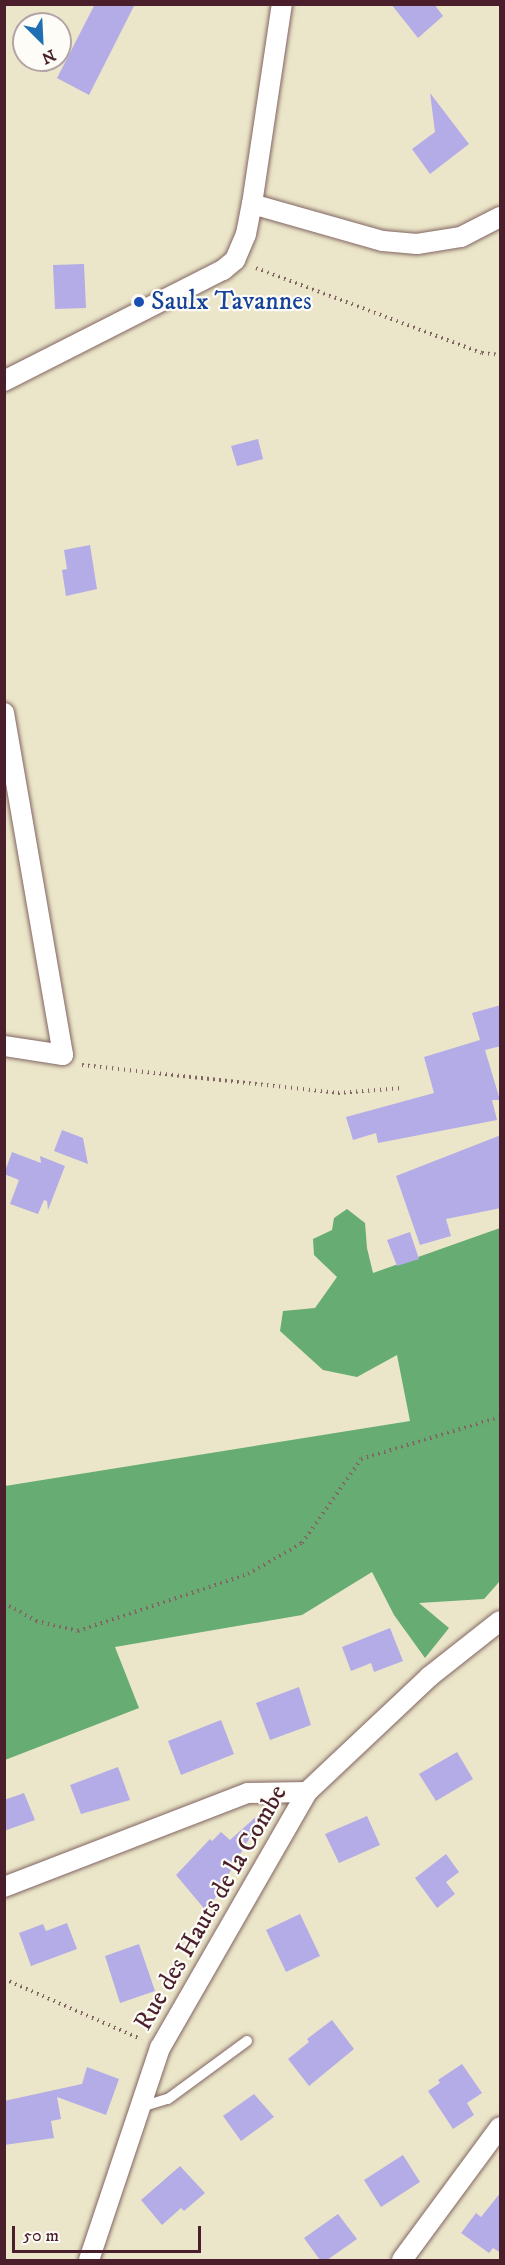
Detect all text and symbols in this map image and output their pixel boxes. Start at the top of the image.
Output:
north arrow [12,12,72,72]
text: N [38,45,59,68]
place label: Saulx Tavannes [151,286,312,318]
marker: Saulx Tavannes [132,295,146,309]
street label: Rue des Hauts de la Combe [128,1780,294,2036]
scale bar [15,2214,204,2252]
text: 50 m [23,2225,59,2247]

